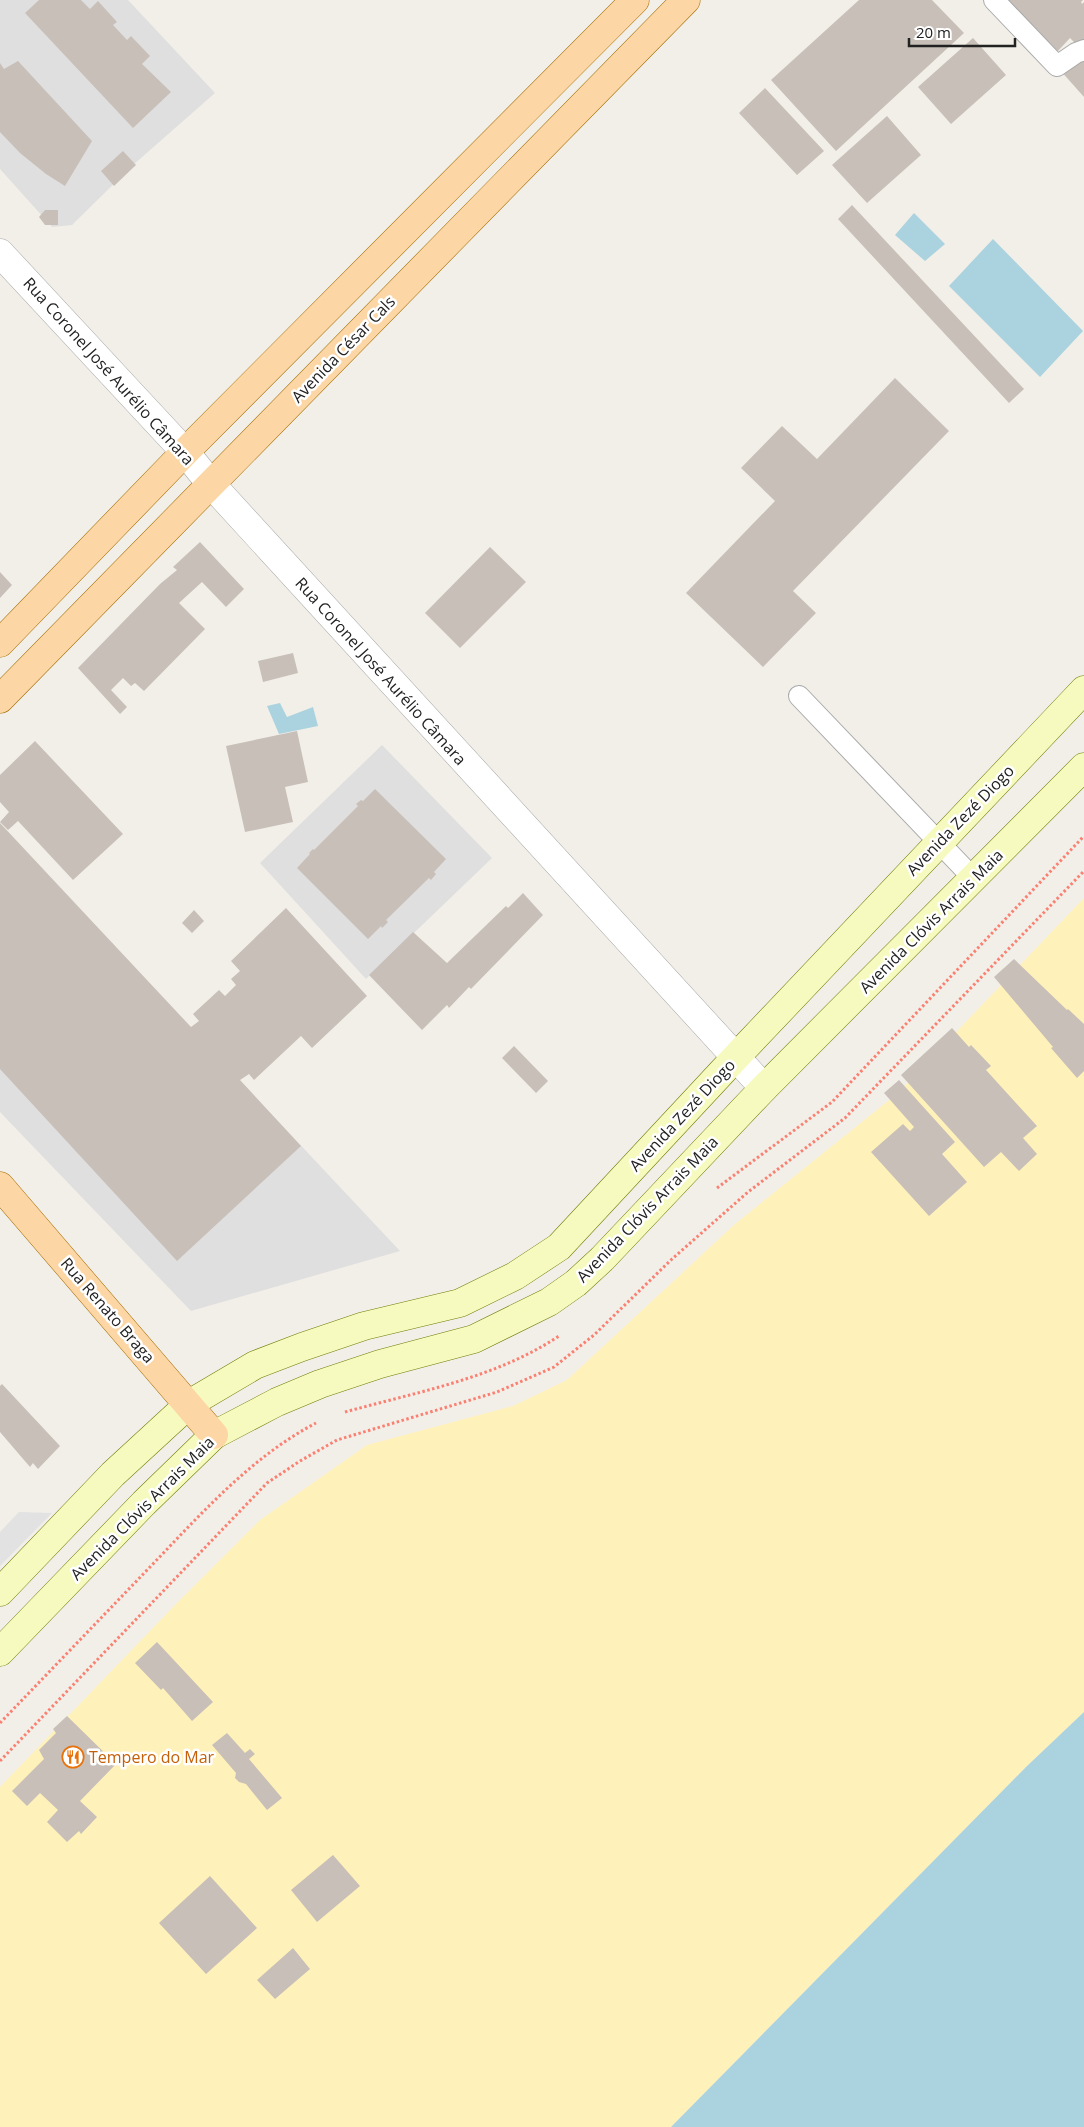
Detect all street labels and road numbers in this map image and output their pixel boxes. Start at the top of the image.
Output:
street label: Rua Coronel José Aurélio Câmara [19,272,199,470]
street label: Avenida César Cals [286,291,400,407]
street label: Rua Coronel José Aurélio Câmara [291,572,471,770]
street label: Avenida Zezé Diogo [901,760,1019,880]
street label: Avenida Clóvis Arrais Maia [854,844,1008,998]
street label: Avenida Zezé Diogo [624,1054,740,1176]
street label: Avenida Clóvis Arrais Maia [571,1131,723,1287]
street label: Rua Renato Braga [56,1253,160,1367]
street label: Avenida Clóvis Arrais Maia [65,1431,219,1585]

